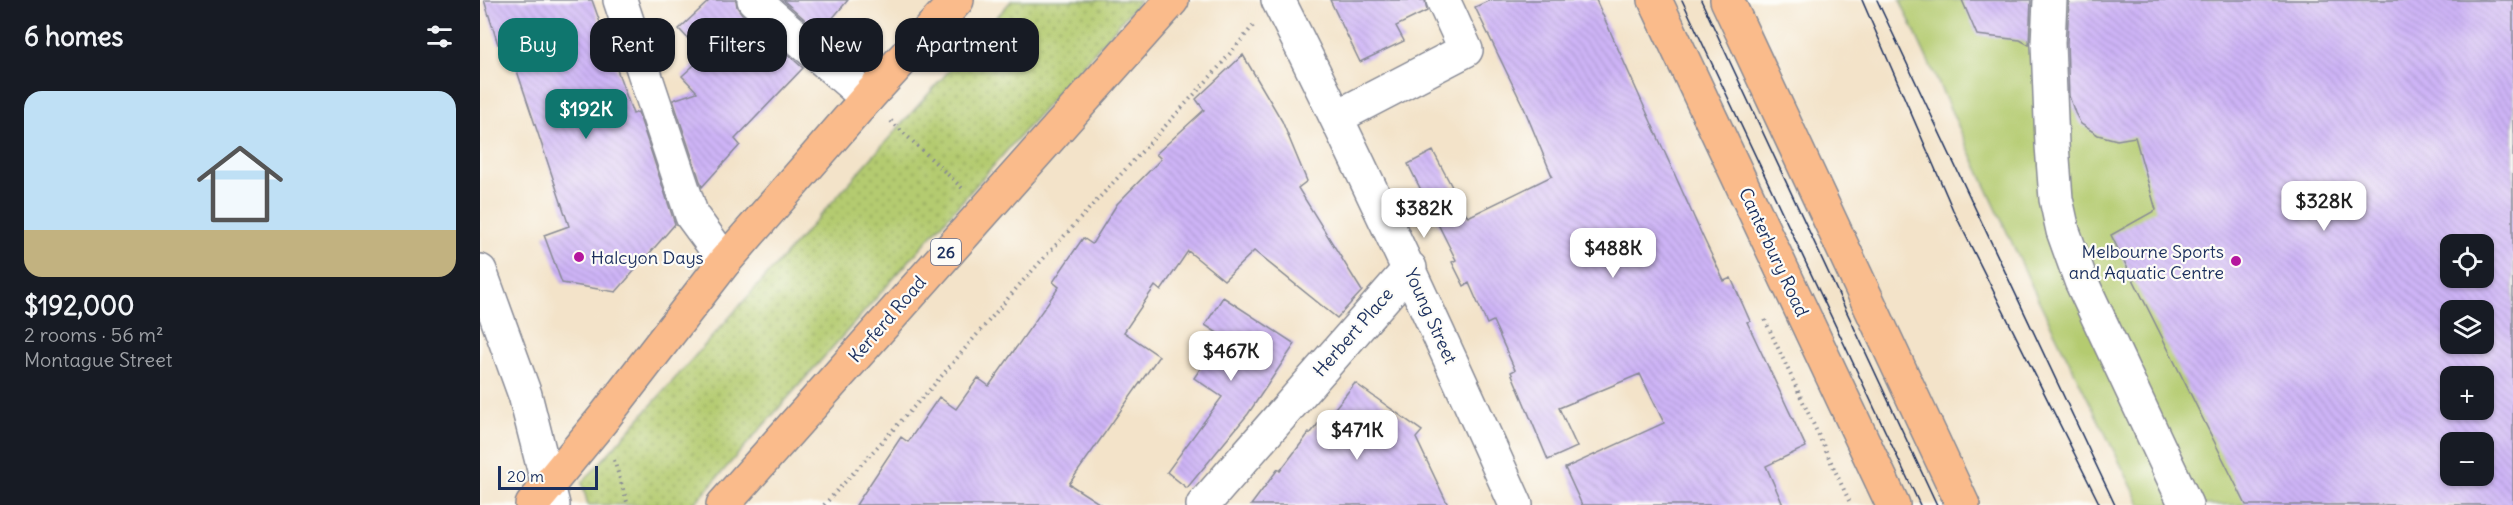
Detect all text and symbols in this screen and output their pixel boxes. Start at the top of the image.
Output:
chip: Buy [498,18,578,72]
chip: Rent [590,18,675,72]
chip: Filters [687,18,787,72]
chip: New [799,18,883,72]
chip: Apartment [895,18,1039,72]
text: 6 homes [24,20,123,53]
icon: filters [423,20,456,53]
pin: $192K [544,89,628,140]
text: $192K [559,96,613,121]
icon: home [186,130,294,238]
pin: $328K [2282,181,2366,232]
street label: Canterbury Road [1734,184,1814,321]
pin: $382K [1382,188,1466,239]
text: $328K [2295,188,2353,213]
text: $382K [1395,195,1453,220]
pin: $488K [1571,228,1655,279]
map controls [2440,234,2494,486]
button: locate [2440,234,2494,288]
text: $488K [1584,235,1642,260]
road number: 26 [931,239,961,265]
place label: Melbourne Sports and Aquatic Centre [2069,240,2224,284]
place label: Halcyon Days [591,246,704,269]
marker: Halcyon Days [572,250,586,264]
marker: Melbourne Sports and Aquatic Centre [2229,254,2243,268]
street label: Young Street [1400,265,1462,367]
street label: Kerferd Road [843,271,931,367]
street label: Herbert Place [1308,283,1398,381]
text: $192,000 [24,289,134,322]
button: layers [2440,300,2494,354]
text: 2 rooms · 56 m² [24,322,164,347]
pin: $467K [1189,331,1273,382]
text: $467K [1203,338,1259,363]
text: Montague Street [24,347,172,372]
button: + [2440,366,2494,420]
pin: $471K [1315,410,1399,461]
text: $471K [1331,417,1383,442]
button: − [2440,432,2494,486]
scale bar [498,463,598,490]
text: 20 m [507,466,544,486]

